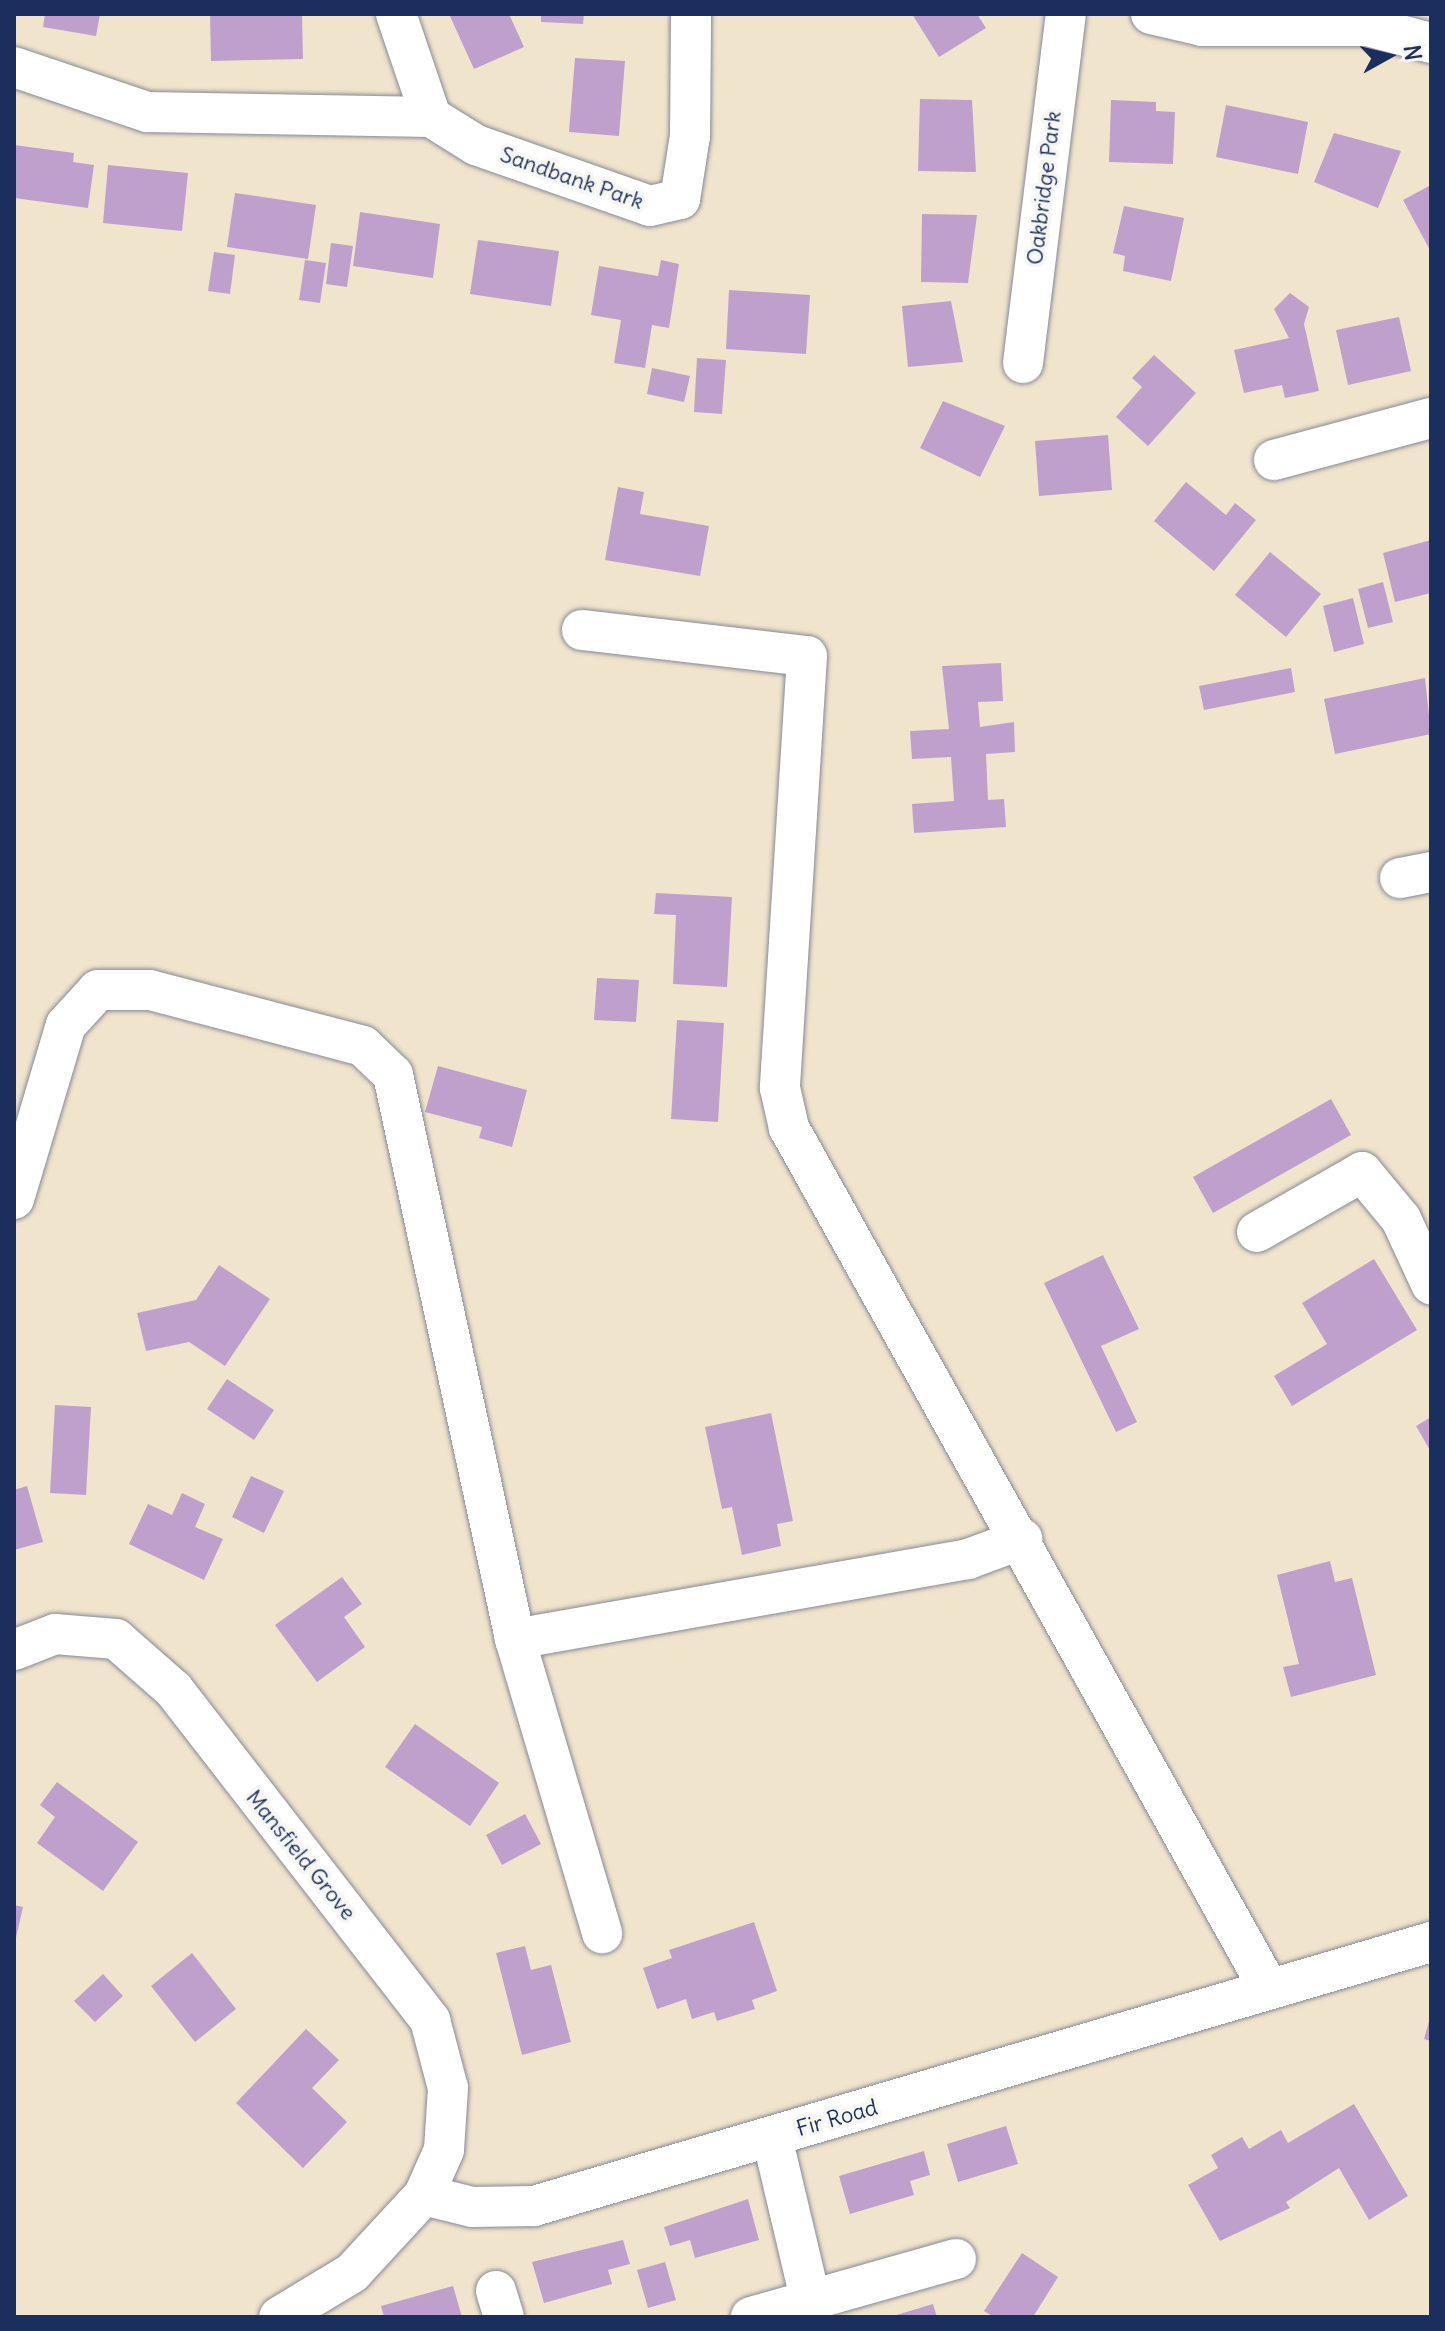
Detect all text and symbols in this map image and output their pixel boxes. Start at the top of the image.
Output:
north arrow [1349,16,1429,96]
text: N [1398,43,1428,62]
street label: Oakbridge Park [1021,110,1067,266]
street label: Sandbank Park [497,141,647,215]
street label: Mansfield Grove [241,1785,361,1925]
street label: Fir Road [793,2094,881,2142]

